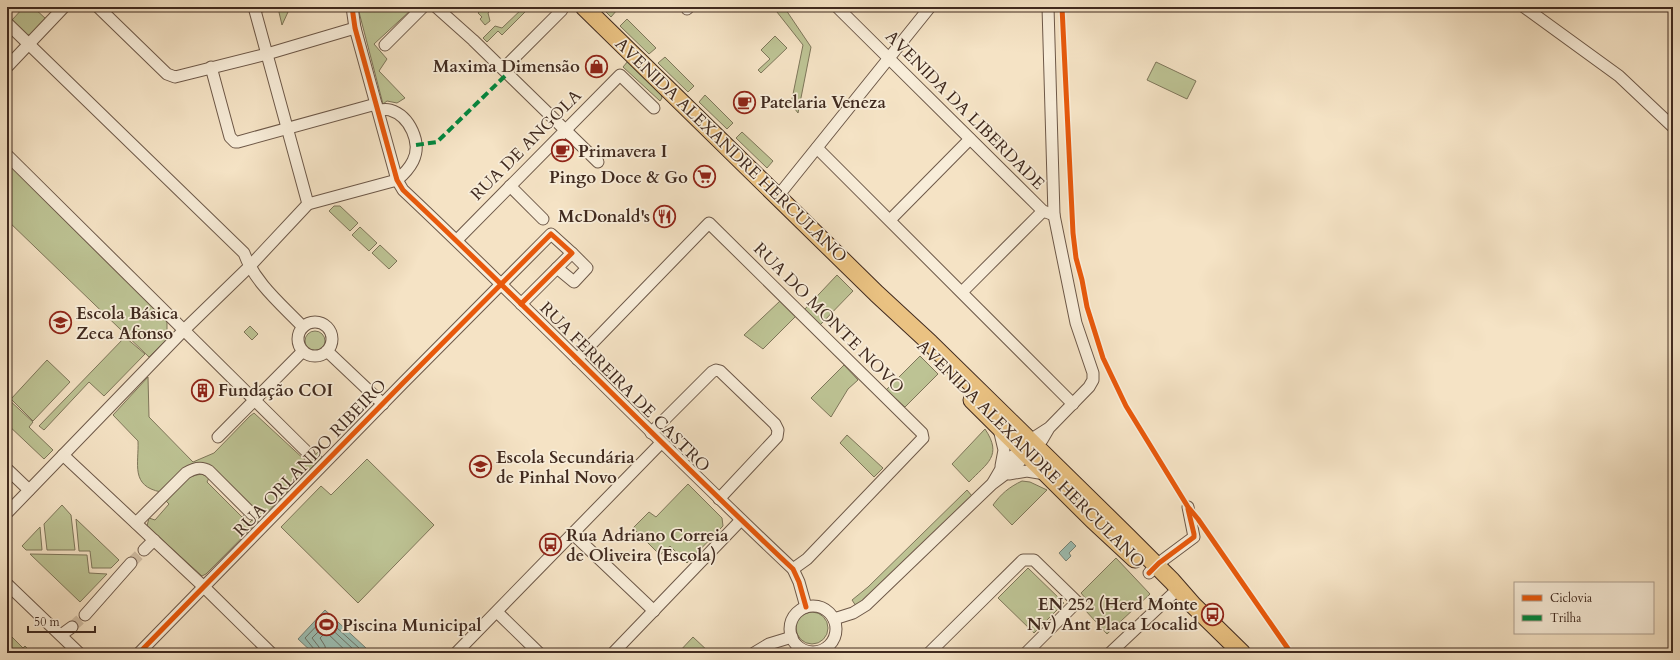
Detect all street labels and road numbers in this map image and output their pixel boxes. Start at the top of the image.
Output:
street label: AVENIDA DA LIBERDADE [880,25,1050,195]
street label: AVENIDA ALEXANDRE HERCULANO [610,33,852,267]
street label: RUA DE ANGOLA [465,84,587,206]
street label: RUA DO MONTE NOVO [749,238,909,398]
street label: RUA FERREIRA DE CASTRO [535,297,715,477]
street label: AVENIDA ALEXANDRE HERCULANO [912,335,1150,573]
street label: RUA ORLANDO RIBEIRO [229,374,391,542]

